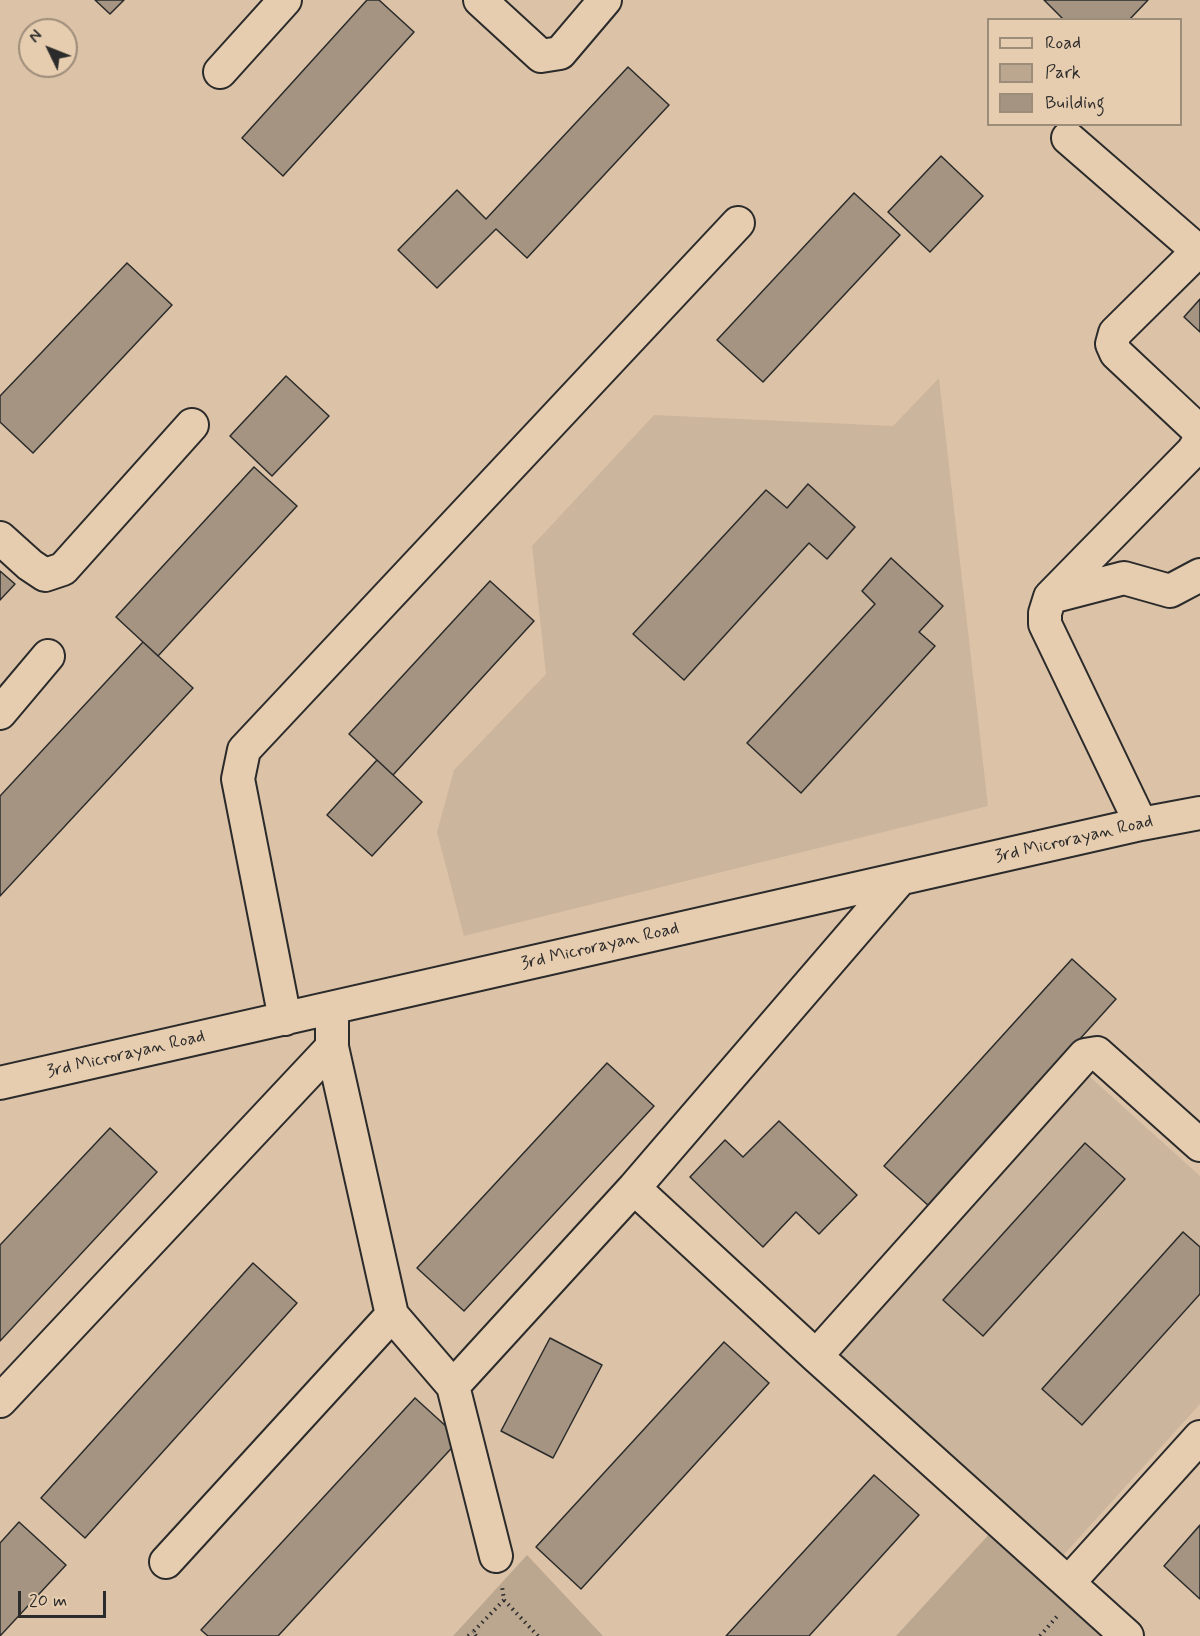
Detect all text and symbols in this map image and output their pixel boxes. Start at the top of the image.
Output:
north arrow [18,18,78,78]
legend [987,18,1182,126]
text: N [25,26,47,48]
text: Road [1045,31,1081,55]
text: Park [1045,61,1081,85]
text: Building [1045,91,1105,115]
street label: 3rd Microrayan Road [993,811,1155,869]
street label: 3rd Microrayan Road [519,918,681,976]
street label: 3rd Microrayan Road [45,1026,207,1084]
scale bar [21,1579,110,1617]
text: 20 m [29,1589,67,1613]

